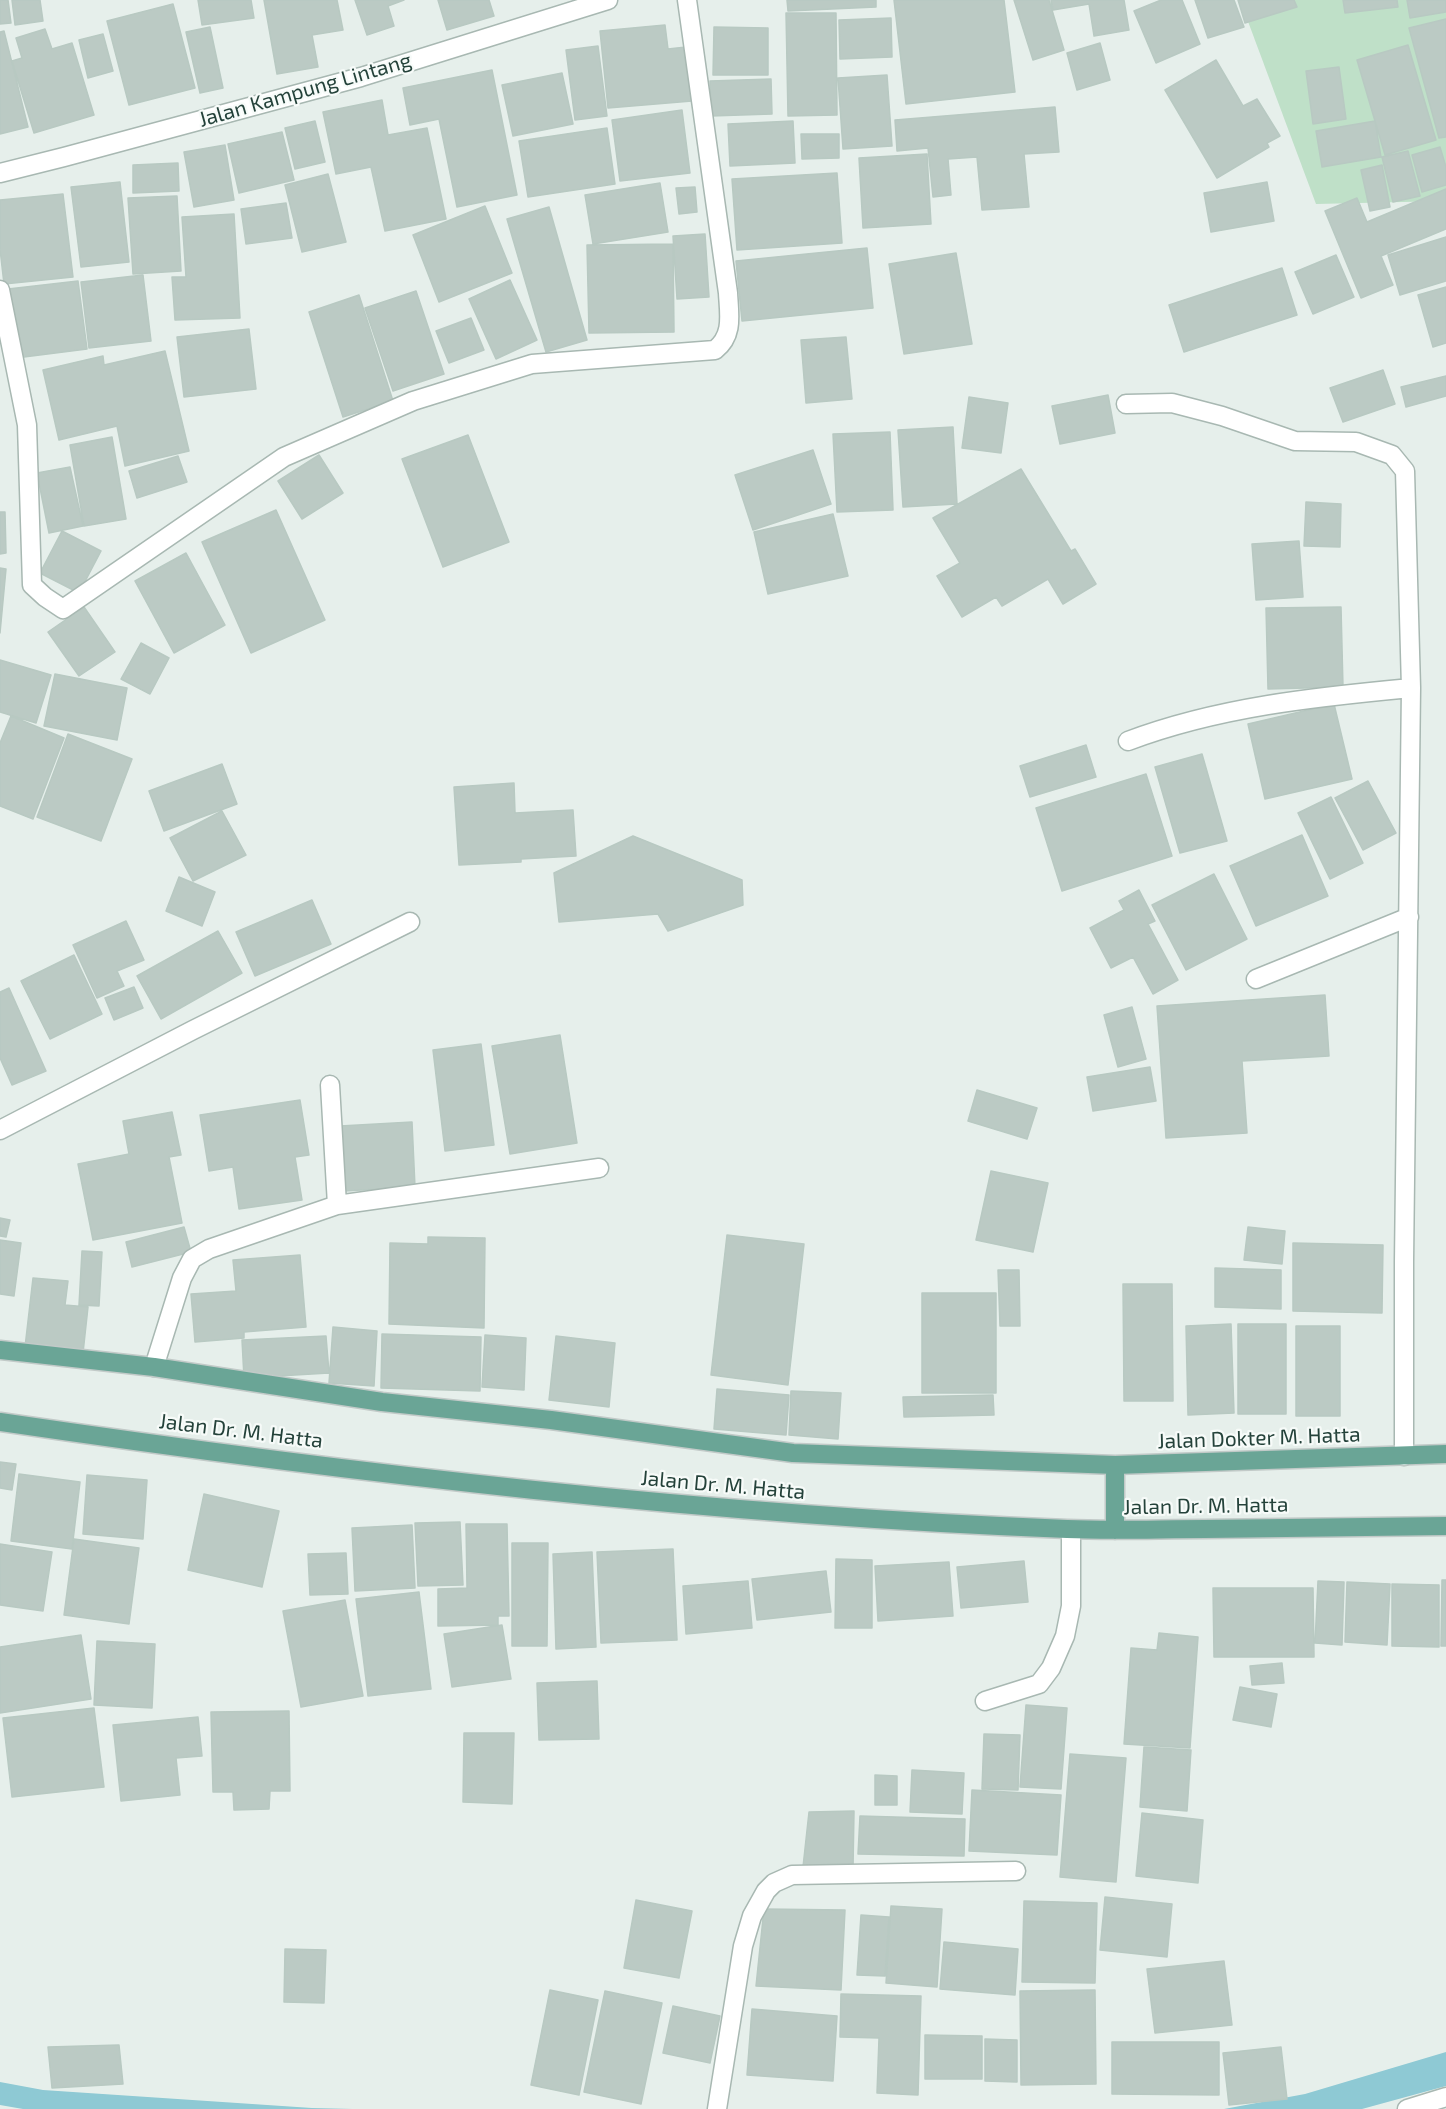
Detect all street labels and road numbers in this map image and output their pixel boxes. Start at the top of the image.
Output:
street label: Jalan Kampung Lintang [196,48,414,132]
street label: Jalan Dr. M. Hatta [158,1408,324,1454]
street label: Jalan Dokter M. Hatta [1157,1422,1361,1454]
street label: Jalan Dr. M. Hatta [640,1465,806,1505]
street label: Jalan Dr. M. Hatta [1123,1492,1289,1520]

